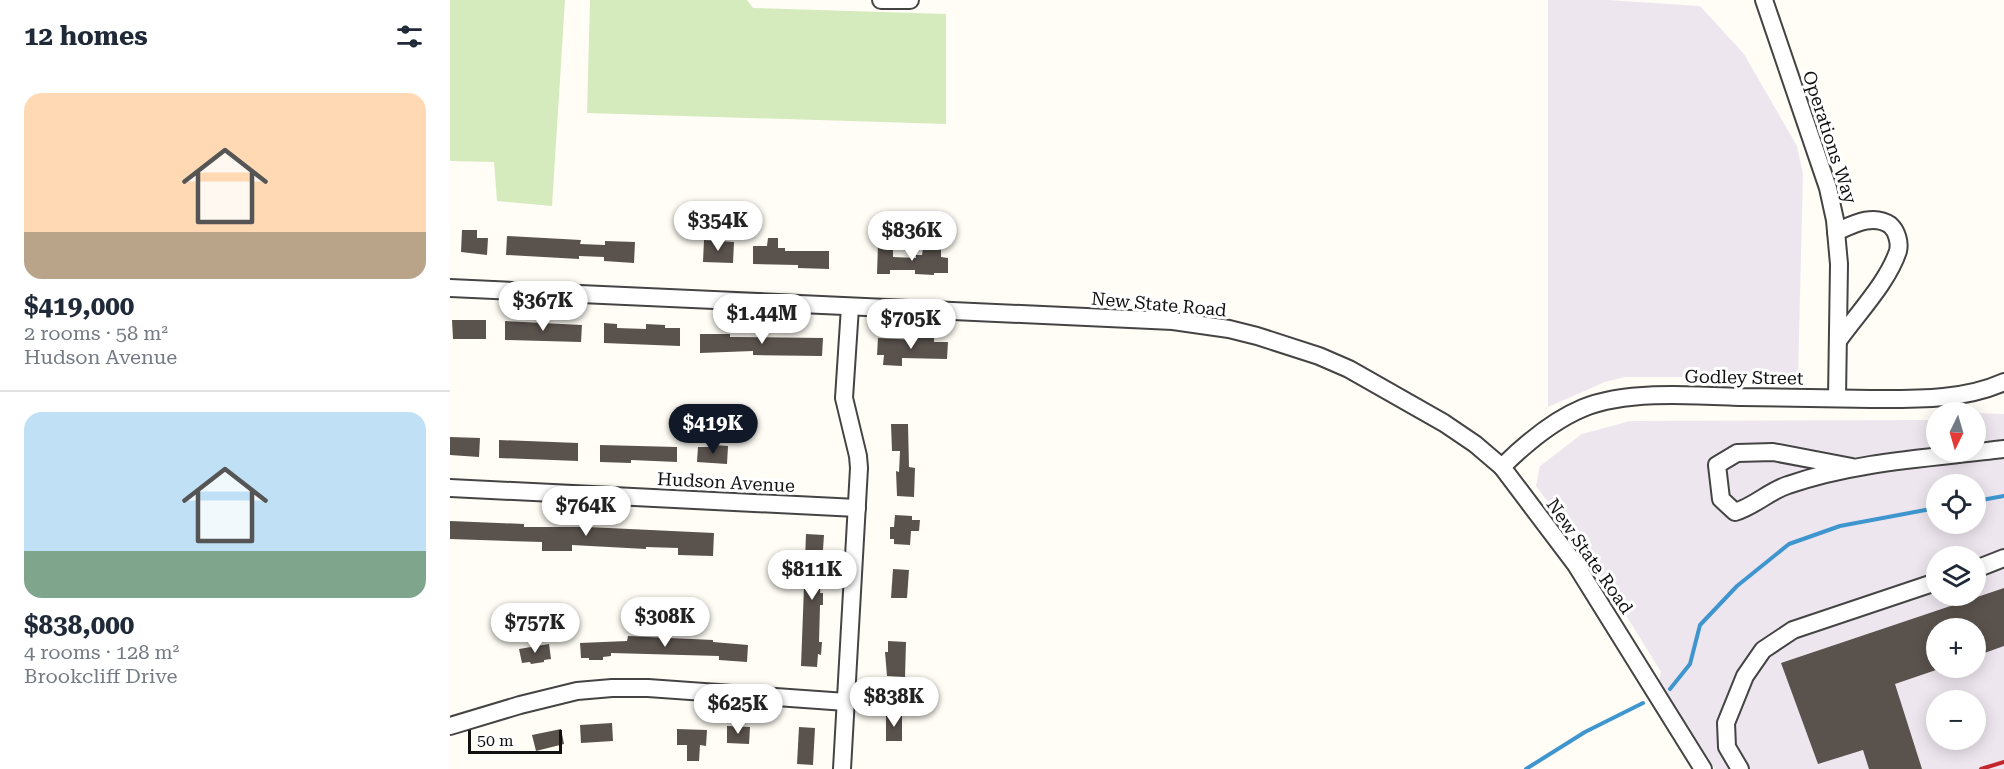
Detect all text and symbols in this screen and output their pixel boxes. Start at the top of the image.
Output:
icon: filters [393,20,426,53]
text: 12 homes [24,21,148,51]
street label: Operations Way [1799,68,1861,206]
icon: home [171,132,279,240]
pin: $354K [676,201,760,252]
text: $354K [688,208,748,232]
pin: $836K [870,211,954,262]
text: $836K [882,218,942,242]
pin: $367K [501,281,585,332]
text: $367K [513,288,573,312]
street label: New State Road [1090,288,1228,320]
text: $419,000 [24,291,134,321]
pin: $1.44M [713,294,811,345]
pin: $705K [869,299,953,350]
text: $1.44M [727,301,797,325]
text: $705K [881,306,941,330]
text: 2 rooms · 58 m² [24,321,168,345]
text: Hudson Avenue [24,345,177,369]
street label: Godley Street [1684,365,1804,389]
north arrow [1926,402,1986,462]
map controls [1926,402,1986,750]
pin: $419K [671,404,755,455]
text: $419K [683,411,743,435]
icon: home [171,451,279,559]
street label: Hudson Avenue [657,468,796,496]
button: locate [1926,474,1986,534]
pin: $764K [544,486,628,537]
text: $764K [556,493,616,517]
street label: New State Road [1542,494,1638,618]
button: layers [1926,546,1986,606]
pin: $811K [770,550,854,601]
text: $811K [782,557,842,581]
pin: $308K [623,597,707,648]
pin: $757K [493,603,577,654]
text: $308K [635,604,695,628]
text: $838,000 [24,610,134,640]
text: $757K [505,610,565,634]
button: + [1926,618,1986,678]
text: 4 rooms · 128 m² [24,640,179,664]
text: Brookcliff Drive [24,664,178,688]
pin: $838K [852,677,936,728]
pin: $625K [696,684,780,735]
text: $838K [864,684,924,708]
button: − [1926,690,1986,750]
text: $625K [708,691,768,715]
scale bar [468,727,562,754]
text: 50 m [477,731,514,750]

